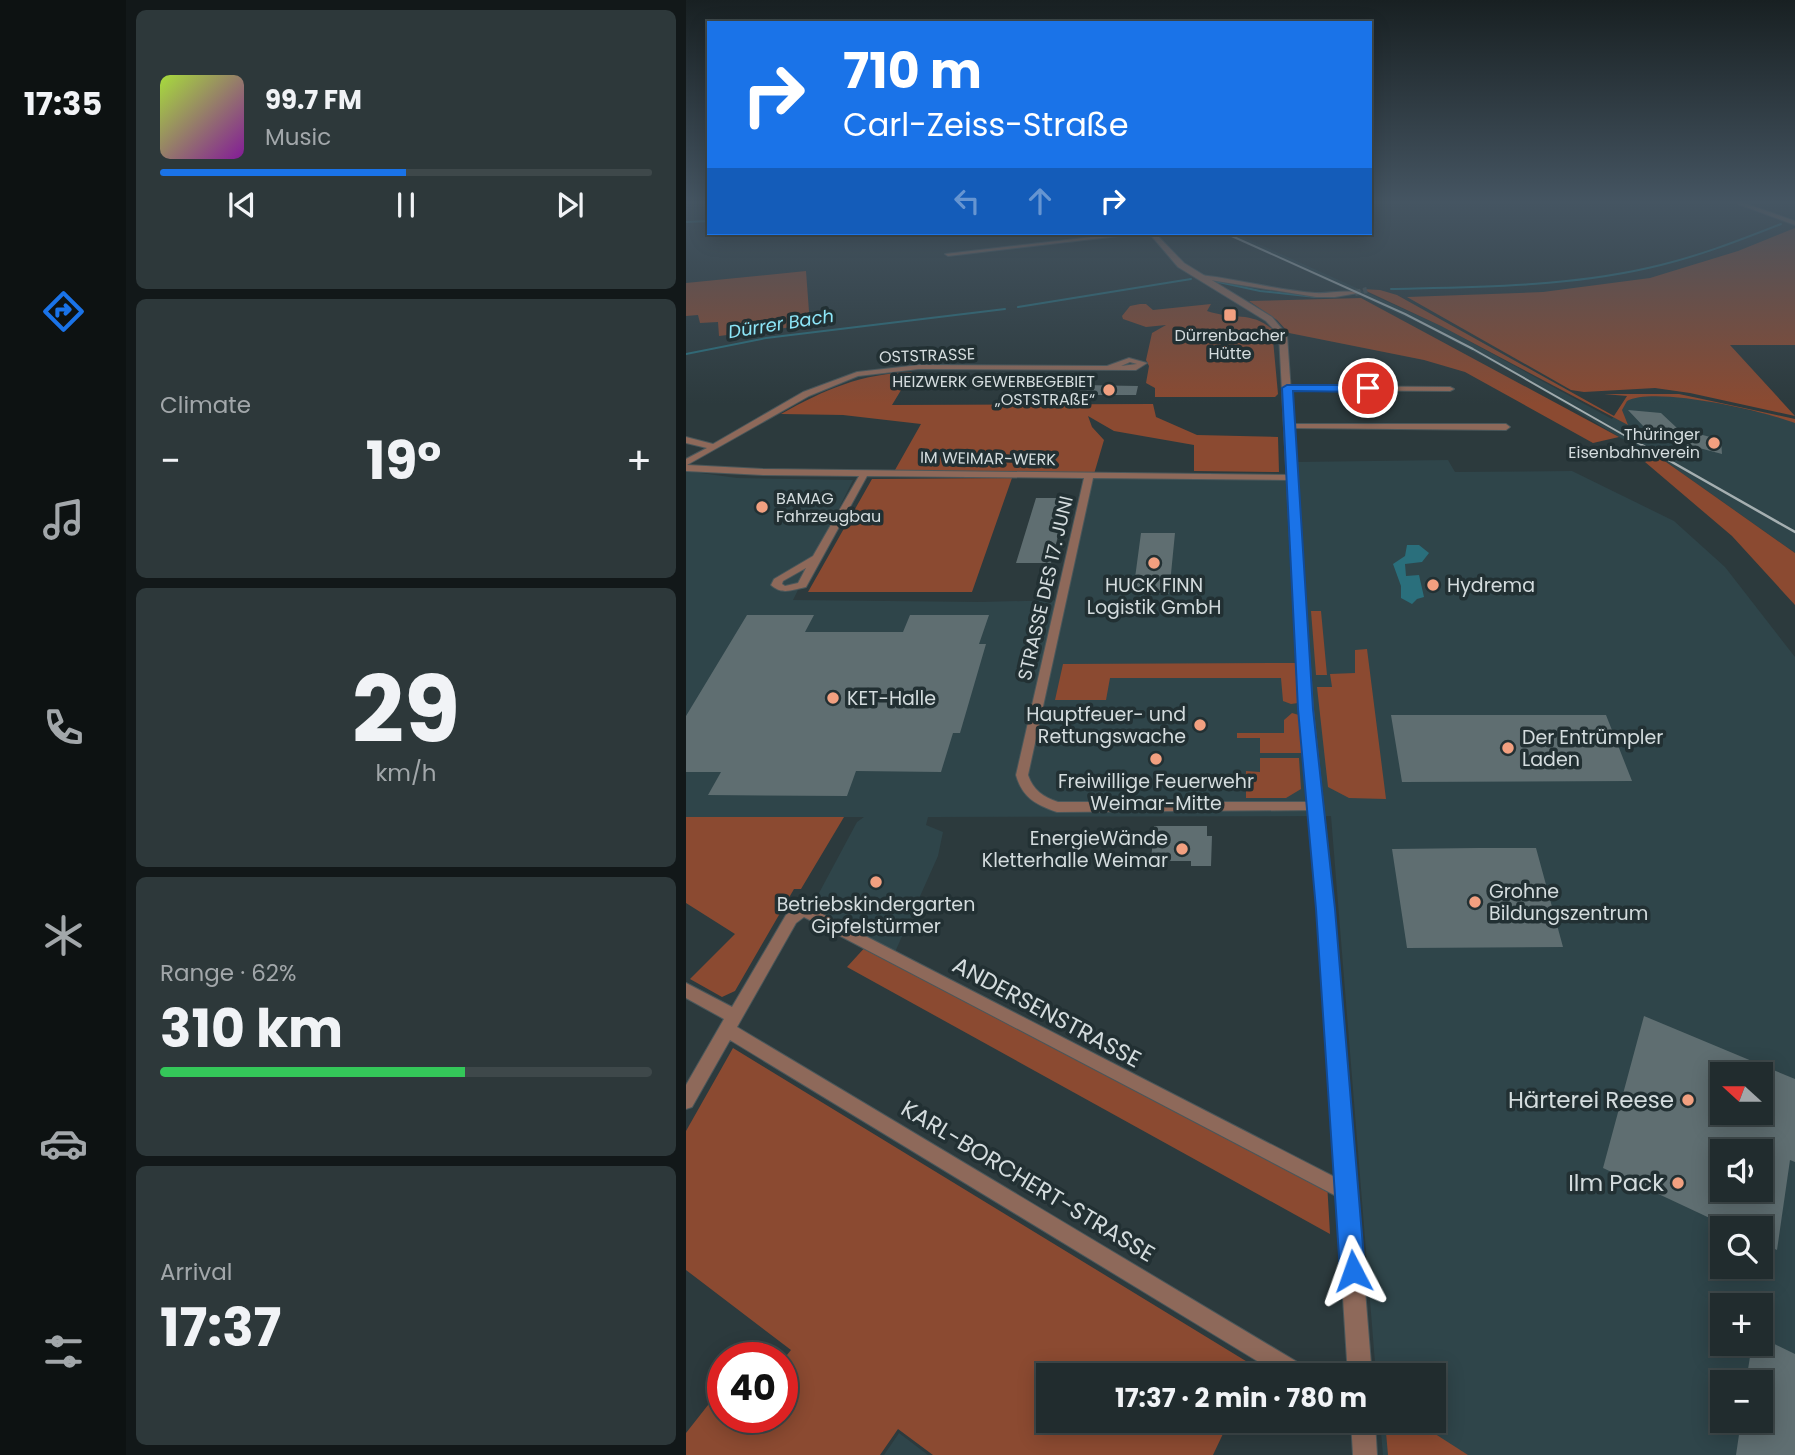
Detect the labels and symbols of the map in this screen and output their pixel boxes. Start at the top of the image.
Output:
water label: Dürrer Bach [726,303,836,344]
marker: Dürrenbacher Hütte [1222,307,1238,323]
place label: Dürrenbacher Hütte [1174,324,1286,365]
street label: OSTSTRASSE [879,342,975,369]
pin [1338,358,1398,418]
place label: HEIZWERK GEWERBEGEBIET „OSTSTRAßE“ [892,370,1095,411]
marker: HEIZWERK GEWERBEGEBIET „OSTSTRAßE“ [1101,382,1117,398]
place label: Thüringer Eisenbahnverein [1568,423,1700,464]
marker: Thüringer Eisenbahnverein [1706,435,1722,451]
street label: IM WEIMAR-WERK [920,446,1057,471]
place label: BAMAG Fahrzeugbau [776,487,881,528]
street label: STRASSE DES 17. JUNI [1011,493,1080,683]
marker: BAMAG Fahrzeugbau [754,499,770,515]
marker: HUCK FINN Logistik GmbH [1146,555,1162,571]
place label: HUCK FINN Logistik GmbH [1087,572,1221,621]
place label: Hydrema [1447,572,1535,599]
marker: Hydrema [1425,577,1441,593]
place label: KET-Halle [847,685,936,712]
marker: KET-Halle [825,690,841,706]
place label: Hauptfeuer- und Rettungswache [1026,701,1186,750]
marker: Hauptfeuer- und Rettungswache [1192,717,1208,733]
place label: Der Entrümpler Laden [1522,724,1663,773]
marker: Der Entrümpler Laden [1500,740,1516,756]
marker: Freiwillige Feuerwehr Weimar-Mitte [1148,751,1164,767]
place label: Freiwillige Feuerwehr Weimar-Mitte [1058,768,1254,817]
place label: EnergieWände Kletterhalle Weimar [982,825,1168,874]
marker: EnergieWände Kletterhalle Weimar [1174,841,1190,857]
marker: Betriebskindergarten Gipfelstürmer [868,874,884,890]
place label: Grohne Bildungszentrum [1489,878,1648,927]
place label: Betriebskindergarten Gipfelstürmer [777,891,975,940]
marker: Grohne Bildungszentrum [1467,894,1483,910]
street label: ANDERSENSTRASSE [947,949,1147,1075]
north arrow [1710,1062,1773,1125]
place label: Härterei Reese [1508,1084,1674,1116]
street label: KARL-BORCHERT-STRASSE [895,1092,1161,1270]
marker: Härterei Reese [1680,1092,1696,1108]
place label: Ilm Pack [1568,1167,1664,1199]
marker: Ilm Pack [1670,1175,1686,1191]
position arrow [1316,1234,1390,1308]
speed limit sign: 40 [707,1342,798,1433]

